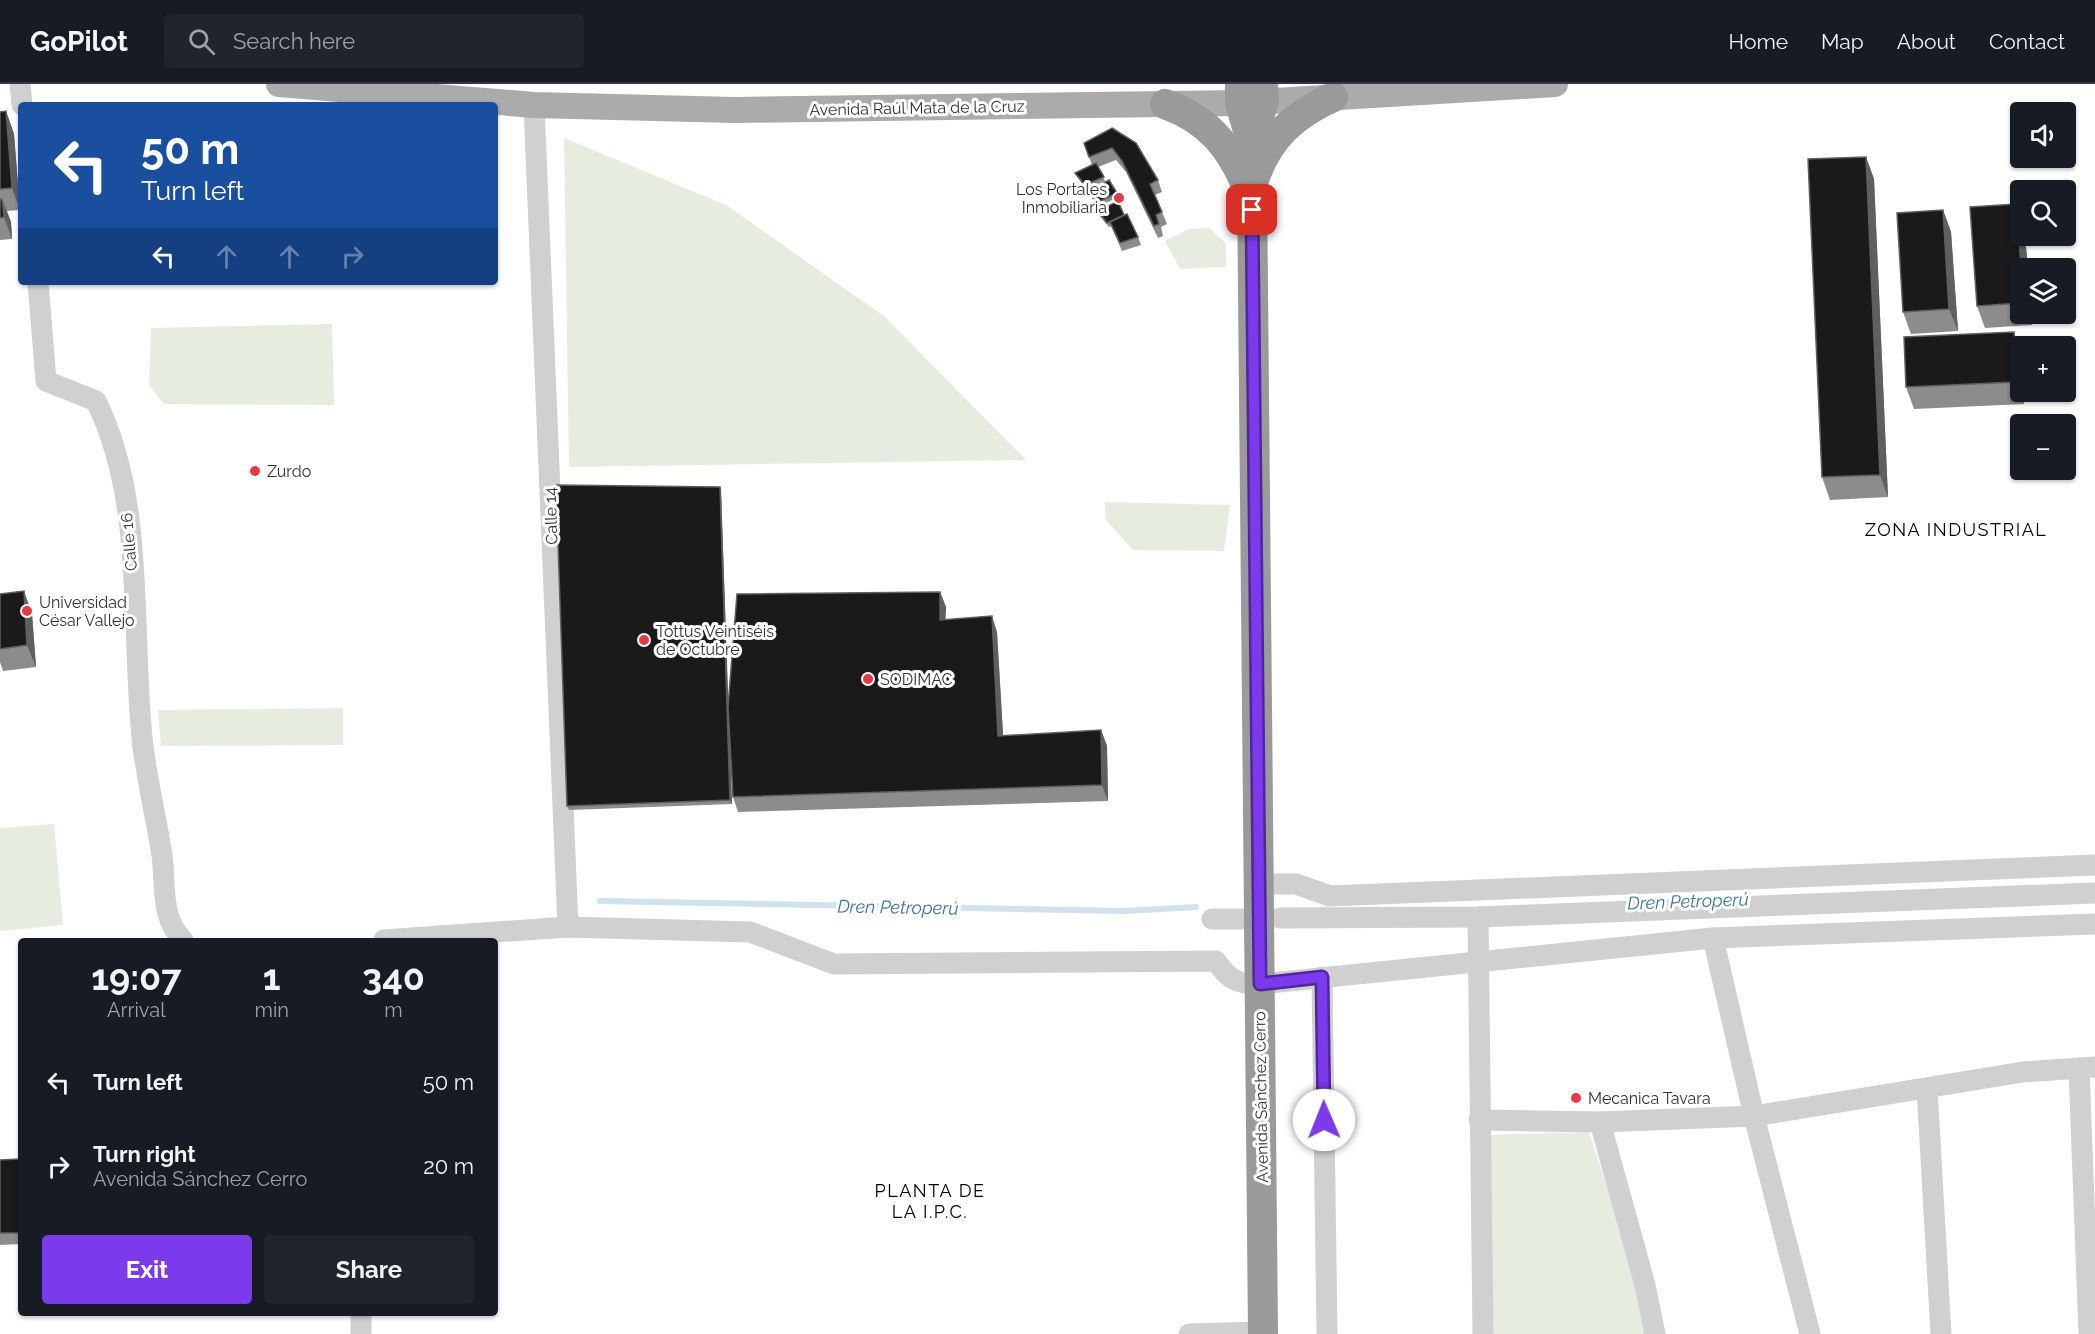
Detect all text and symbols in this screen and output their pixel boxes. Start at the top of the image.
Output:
search box [164,14,584,68]
text: GoPilot [30,25,128,58]
icon: search [185,25,218,58]
text: Search here [233,28,355,54]
text: Home [1729,29,1788,54]
text: Map [1821,29,1864,54]
text: About [1897,29,1956,54]
text: Contact [1989,29,2065,54]
street label: Avenida Raúl Mata de la Cruz [809,97,1025,119]
map controls [2010,102,2076,480]
button: sound [2010,102,2076,168]
text: 50 m [141,125,239,174]
icon: left [42,126,120,204]
text: Turn left [141,175,244,206]
place label: Los Portales Inmobiliaria [1016,180,1107,217]
button: search [2010,180,2076,246]
pin [1226,184,1277,235]
marker: Los Portales Inmobiliaria [1112,191,1126,205]
icon: arrive [1235,193,1268,226]
icon: left [147,240,180,273]
icon: ahead [210,240,243,273]
icon: ahead [273,240,306,273]
icon: right [336,240,369,273]
button: layers [2010,258,2076,324]
button: + [2010,336,2076,402]
button: − [2010,414,2076,480]
place label: Zurdo [267,462,311,481]
marker: Zurdo [248,464,262,478]
street label: Calle 14 [540,487,561,545]
street label: Calle 16 [117,512,141,572]
district label: ZONA INDUSTRIAL [1865,519,2047,540]
place label: Universidad César Vallejo [39,593,135,630]
marker: Universidad César Vallejo [20,604,34,618]
place label: Tottus Veintiséis de Octubre [656,622,774,659]
marker: Tottus Veintiséis de Octubre [637,633,651,647]
place label: SODIMAC [880,670,953,689]
marker: SODIMAC [861,672,875,686]
water label: Dren Petroperú [1627,888,1749,914]
water label: Dren Petroperú [837,895,959,919]
text: 19:07 [91,956,181,998]
text: 1 [263,956,281,998]
text: 340 [362,956,425,998]
text: Arrival [107,998,166,1022]
text: min [255,998,289,1022]
text: m [384,998,403,1022]
street label: Avenida Sánchez Cerro [1250,1011,1272,1183]
icon: left [42,1066,75,1099]
text: Turn left [93,1069,183,1095]
text: 50 m [423,1069,474,1095]
position arrow [1292,1088,1356,1152]
place label: Mecanica Tavara [1588,1089,1711,1108]
marker: Mecanica Tavara [1569,1091,1583,1105]
text: Turn right [93,1141,196,1167]
icon: right [42,1150,75,1183]
text: 20 m [423,1153,474,1179]
text: Avenida Sánchez Cerro [93,1167,307,1191]
district label: PLANTA DE LA I.P.C. [874,1180,986,1222]
button: Exit [42,1235,252,1304]
button: Share [264,1235,474,1304]

